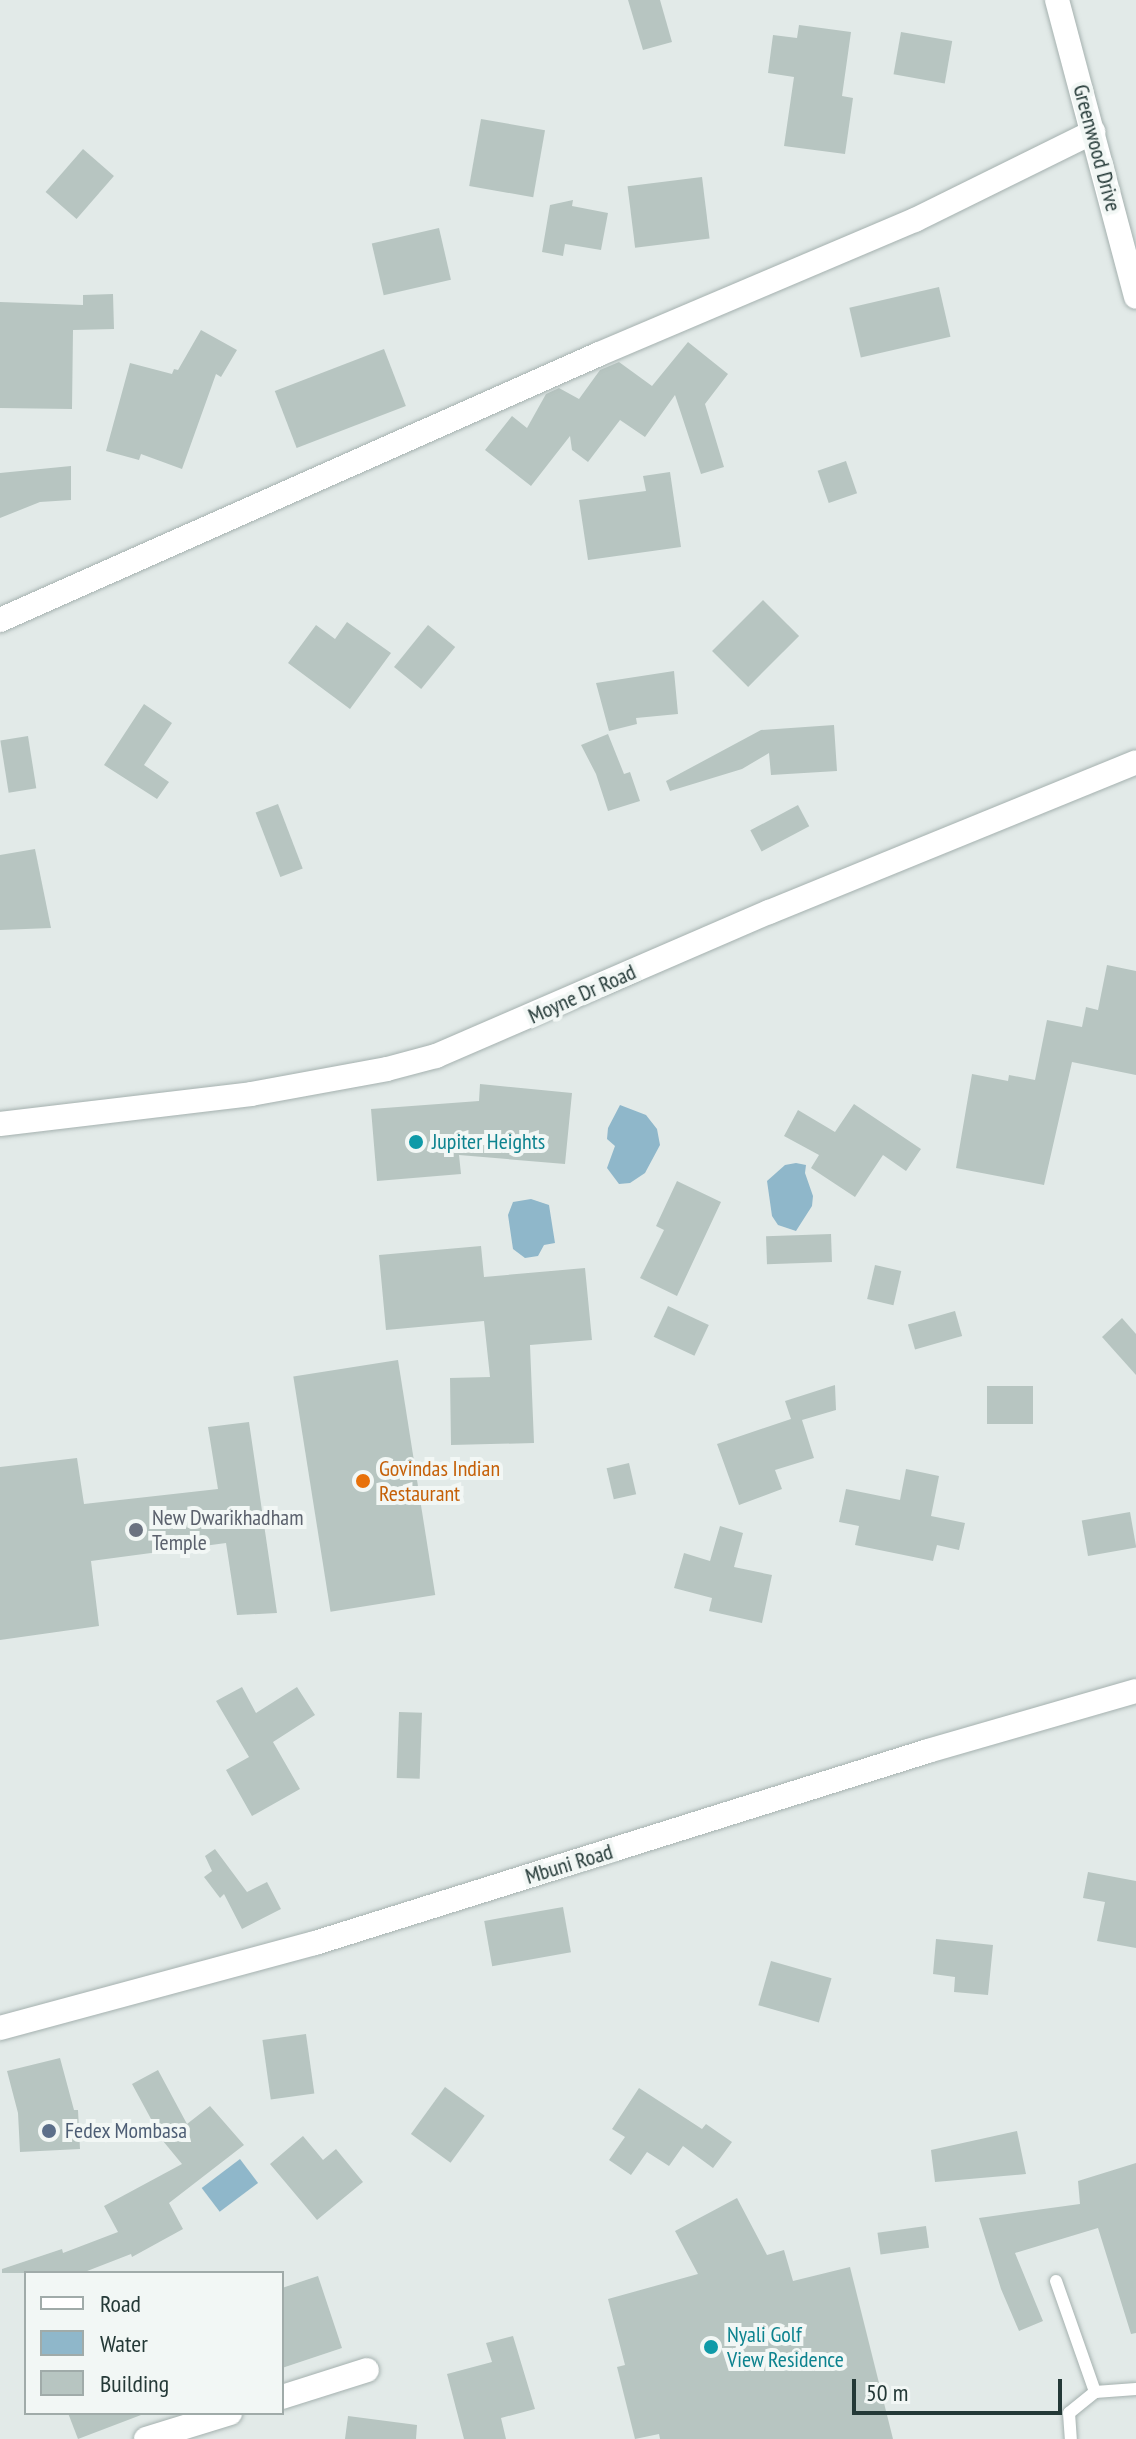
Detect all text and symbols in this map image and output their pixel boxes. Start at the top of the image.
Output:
street label: Greenwood Drive [1067,82,1127,214]
street label: Moyne Dr Road [524,959,640,1029]
place label: Jupiter Heights [432,1129,545,1155]
marker: Jupiter Heights [407,1133,425,1151]
place label: Govindas Indian Restaurant [379,1455,500,1506]
marker: Govindas Indian Restaurant [354,1472,372,1490]
place label: New Dwarikhadham Temple [152,1504,304,1556]
marker: New Dwarikhadham Temple [127,1521,145,1539]
street label: Mbuni Road [522,1838,616,1890]
place label: Fedex Mombasa [65,2118,188,2144]
marker: Fedex Mombasa [40,2122,58,2140]
legend [24,2271,284,2415]
text: Road [100,2288,141,2319]
place label: Nyali Golf View Residence [727,2321,844,2372]
text: Water [100,2328,148,2359]
marker: Nyali Golf View Residence [702,2338,720,2356]
scale bar [856,2363,1066,2413]
text: Building [100,2368,169,2399]
text: 50 m [866,2377,908,2408]

